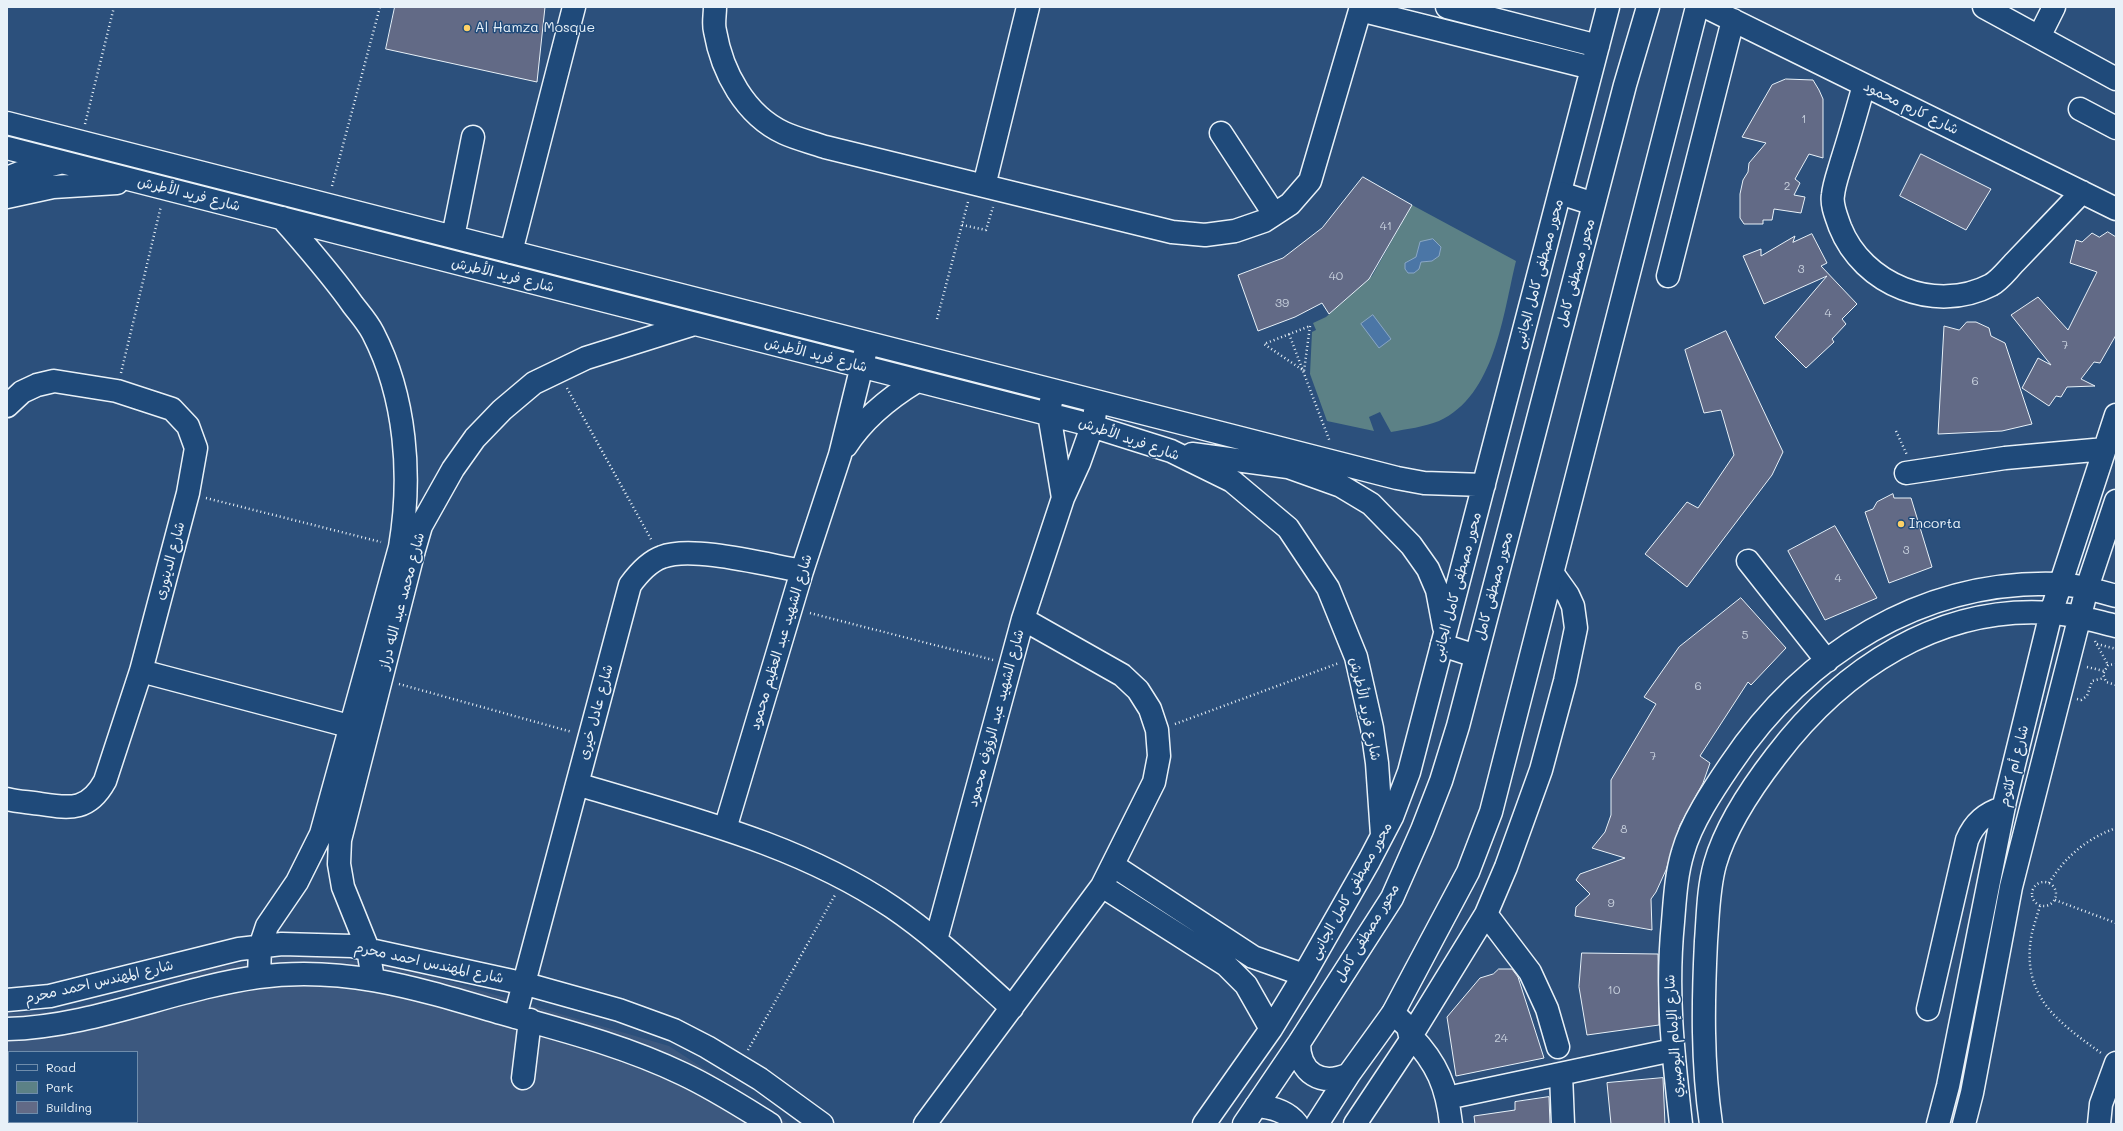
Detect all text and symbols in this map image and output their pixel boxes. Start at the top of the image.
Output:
place label: Al Hamza Mosque [475,20,595,36]
marker: Al Hamza Mosque [462,23,472,33]
street label: شارع كارم محمود [1861,78,1961,138]
house number: 1 [1801,112,1807,126]
street label: شارع فريد الأطرش [136,173,242,215]
house number: 2 [1784,179,1790,193]
street label: محور مصطفى كامل الجانبى [1511,197,1567,351]
street label: محور مصطفى كامل [1553,217,1599,329]
house number: 41 [1380,219,1392,233]
street label: شارع فريد الأطرش [450,254,556,296]
house number: 3 [1797,262,1805,276]
house number: 40 [1329,269,1343,283]
house number: 39 [1275,296,1289,310]
house number: 4 [1824,306,1832,320]
street label: شارع فريد الأطرش [763,334,869,376]
house number: 7 [2062,338,2068,352]
house number: 6 [1971,374,1979,388]
street label: شارع فريد الأطرش [1076,414,1182,464]
street label: محور مصطفى كامل الجانبى [1429,510,1485,664]
place label: Incorta [1909,516,1961,532]
marker: Incorta [1896,519,1906,529]
street label: شارع الدينورى [152,520,188,602]
street label: محور مصطفى كامل [1471,530,1517,642]
street label: شارع محمد عبد الله دراز [376,531,428,671]
house number: 3 [1902,543,1910,557]
street label: شارع الشهيد عبد العظيم محمود [746,552,816,732]
house number: 4 [1834,571,1842,585]
street label: شارع الشهيد عبد الرؤوف محمود [964,628,1028,808]
house number: 5 [1742,628,1748,642]
street label: شارع فريد الأطرش [1346,656,1384,762]
street label: شارع عادل خيرى [575,663,617,761]
house number: 6 [1694,679,1702,693]
street label: شارع أم كلثوم [1996,724,2032,808]
house number: 7 [1650,749,1656,763]
street label: محور مصطفى كامل الجانبى [1306,819,1396,963]
house number: 8 [1620,822,1628,836]
street label: محور مصطفى كامل [1331,881,1403,985]
house number: 9 [1607,896,1615,910]
street label: شارع المهندس احمد محرم [353,939,505,987]
street label: شارع المهندس احمد محرم [23,957,175,1007]
street label: شارع الإمام البوصيري [1661,974,1687,1098]
house number: 10 [1608,983,1620,997]
house number: 24 [1494,1031,1508,1045]
legend [8,1051,138,1123]
text: Road [46,1059,76,1075]
text: Park [46,1079,73,1095]
text: Building [46,1099,92,1115]

